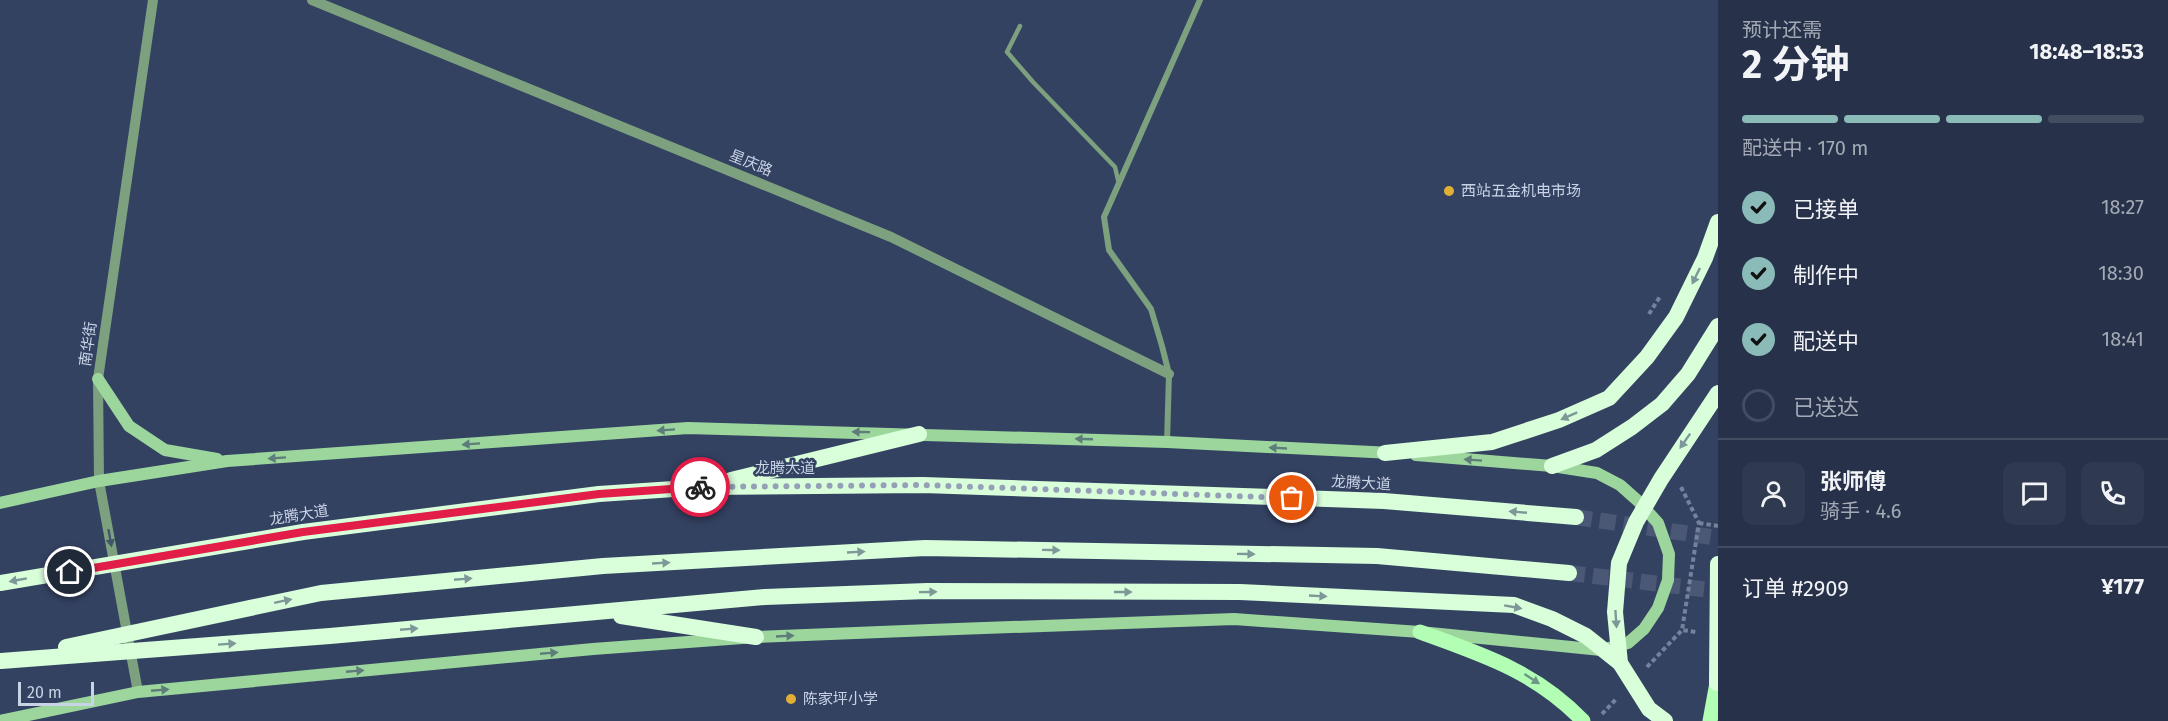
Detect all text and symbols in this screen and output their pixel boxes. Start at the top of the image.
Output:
text: 预计还需 [1742,18,1822,42]
text: 18:48–18:53 [2029,38,2144,65]
text: 2 分钟 [1742,42,1849,88]
text: 配送中 · 170 m [1742,136,1868,160]
street label: 星庆路 [727,146,775,180]
place label: 西站五金机电市场 [1461,182,1581,200]
marker: 西站五金机电市场 [1442,184,1456,198]
icon: check [1742,191,1775,224]
text: 18:27 [2101,195,2144,219]
text: 已接单 [1793,196,1859,223]
icon: check [1742,257,1775,290]
text: 18:30 [2098,261,2144,285]
text: 制作中 [1793,262,1859,289]
one-way arrow [1692,268,1701,285]
street label: 南华街 [76,320,100,368]
icon: check [1742,323,1775,356]
text: 18:41 [2101,327,2144,351]
text: 配送中 [1793,328,1859,355]
text: 已送达 [1793,394,1859,421]
one-way arrow [1560,412,1577,421]
one-way arrow [656,425,675,434]
one-way arrow [851,428,870,437]
one-way arrow [1680,433,1691,449]
one-way arrow [1074,435,1093,444]
one-way arrow [462,439,481,448]
one-way arrow [1269,443,1288,452]
one-way arrow [267,453,286,462]
one-way arrow [1463,455,1482,465]
courier [670,457,730,517]
street label: 龙腾大道 [755,459,815,477]
button: person [1742,462,1805,525]
button: chat [2003,462,2066,525]
button: phone [2081,462,2144,525]
text: 张师傅 [1820,468,1886,495]
icon: bike [684,471,717,504]
pin [1266,472,1317,523]
street label: 龙腾大道 [1331,472,1391,494]
icon: bag [1275,481,1308,514]
text: 骑手 · 4.6 [1820,499,1901,523]
street label: 龙腾大道 [268,501,330,529]
one-way arrow [1508,508,1527,517]
one-way arrow [106,529,115,548]
one-way arrow [1041,545,1060,555]
pin [44,546,95,597]
one-way arrow [846,547,865,556]
one-way arrow [1236,549,1255,558]
icon: home [53,555,86,588]
one-way arrow [652,558,671,567]
text: ¥177 [2101,573,2144,600]
one-way arrow [453,574,472,584]
text: 订单 #2909 [1742,575,1849,602]
one-way arrow [8,576,27,585]
one-way arrow [919,587,938,596]
one-way arrow [1114,587,1133,597]
one-way arrow [1309,592,1328,601]
one-way arrow [274,596,293,605]
one-way arrow [1504,603,1523,612]
one-way arrow [1612,609,1621,628]
one-way arrow [400,624,419,634]
one-way arrow [776,631,795,641]
one-way arrow [217,639,236,649]
one-way arrow [539,648,558,658]
one-way arrow [345,666,364,676]
one-way arrow [1523,674,1540,685]
scale bar [18,679,94,706]
text: 20 m [27,683,62,702]
one-way arrow [151,685,170,695]
place label: 陈家坪小学 [803,690,878,708]
marker: 陈家坪小学 [784,692,798,706]

